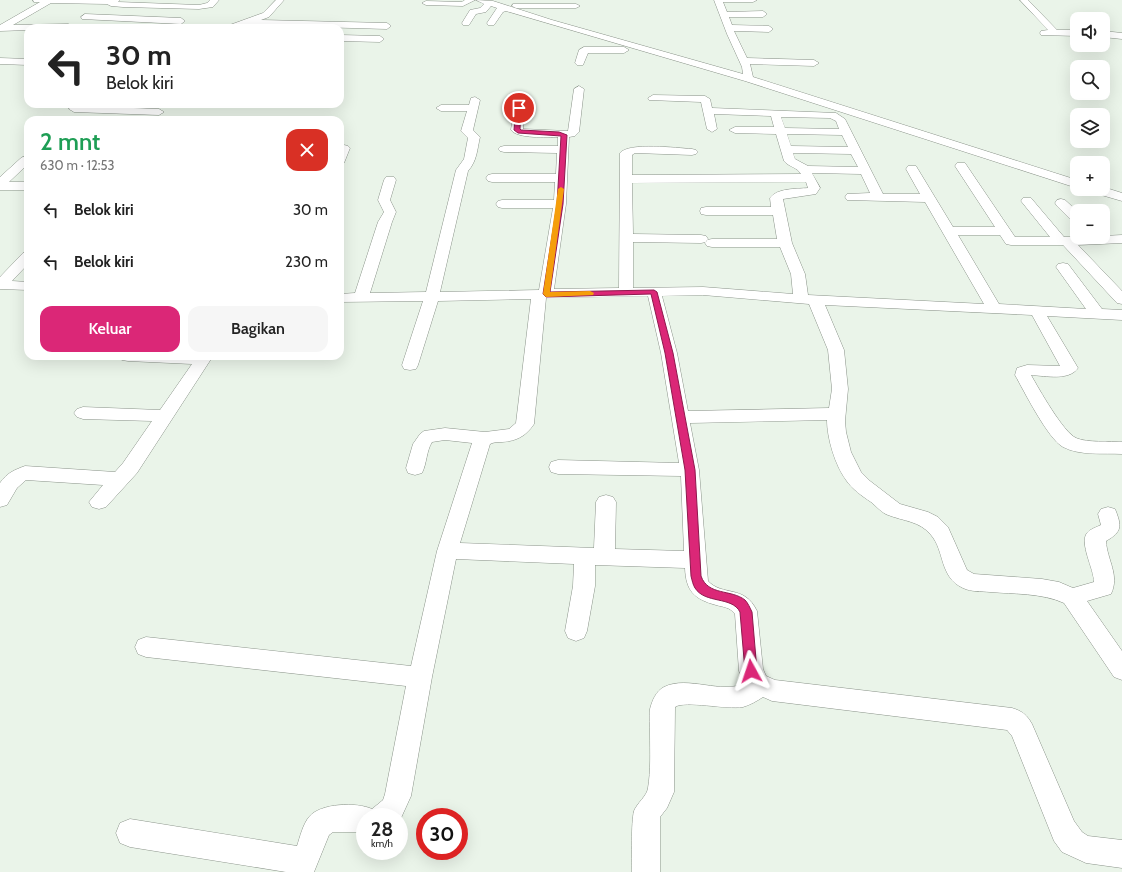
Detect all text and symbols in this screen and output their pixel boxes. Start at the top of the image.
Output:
map controls [1070,12,1110,244]
button: sound [1070,12,1110,52]
text: 30 m [106,38,172,72]
icon: left [40,40,92,92]
button: search [1070,60,1110,100]
text: Belok kiri [106,72,174,94]
pin [502,91,536,125]
icon: arrive [508,97,530,119]
button: layers [1070,108,1110,148]
text: 2 mnt [40,127,100,156]
button: close [286,129,328,171]
button: + [1070,156,1110,196]
text: 630 m · 12:53 [40,157,115,173]
icon: left [40,199,62,221]
text: Belok kiri [74,201,134,219]
text: 30 m [293,201,328,219]
button: − [1070,204,1110,244]
icon: left [40,251,62,273]
text: Belok kiri [74,253,134,271]
text: 230 m [285,253,328,271]
button: Keluar [40,306,180,352]
button: Bagikan [188,306,328,352]
position arrow [730,650,772,692]
speed limit sign: 30 [416,808,468,860]
text: 28 [371,817,393,841]
text: km/h [371,837,393,850]

